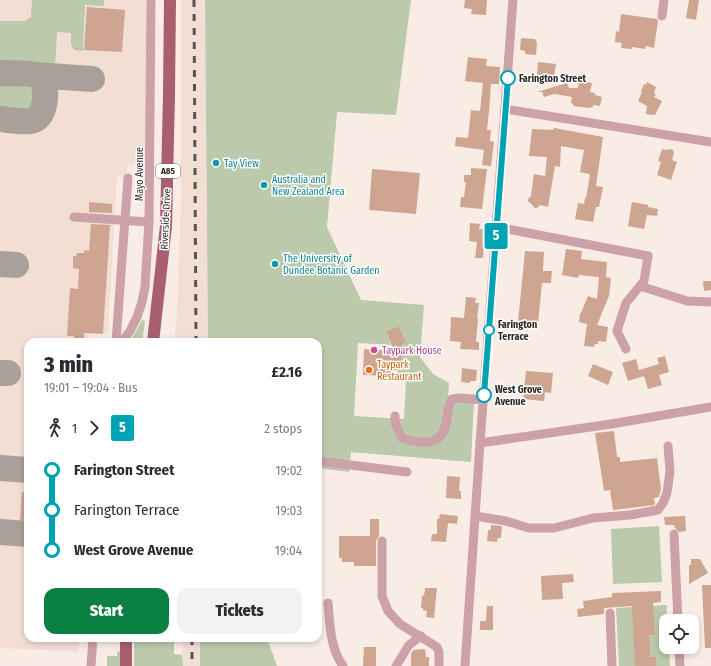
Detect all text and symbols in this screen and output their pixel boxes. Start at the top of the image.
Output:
marker: Farington Street [500,70,516,86]
place label: Farington Street [519,73,586,85]
street label: Mayo Avenue [134,147,146,201]
marker: Tay View [211,158,221,168]
place label: Tay View [224,158,259,170]
road number: A85 [156,164,180,178]
place label: Australia and New Zealand Area [272,174,345,198]
marker: Australia and New Zealand Area [259,180,269,190]
street label: Riverside Drive [158,188,174,250]
line badge: 5 [483,223,509,249]
text: 5 [493,227,499,244]
place label: The University of Dundee Botanic Garden [283,253,380,277]
marker: The University of Dundee Botanic Garden [270,259,280,269]
place label: Farington Terrace [498,319,537,343]
marker: Farington Terrace [483,324,495,336]
marker: Taypark House [369,345,379,355]
place label: Taypark House [382,345,442,357]
text: 3 min [44,351,93,378]
place label: Taypark Restaurant [377,359,422,383]
text: £2.16 [272,363,302,381]
marker: Taypark Restaurant [364,365,374,375]
text: 19:01 – 19:04 · Bus [44,380,137,395]
place label: West Grove Avenue [494,384,542,408]
marker: West Grove Avenue [476,387,492,403]
icon: walk [44,417,66,439]
icon: forward [83,417,105,439]
text: 5 [119,419,126,436]
text: 1 [72,421,77,436]
text: 2 stops [264,421,302,436]
text: Farington Street [74,461,175,479]
text: 19:02 [275,463,302,478]
text: Farington Terrace [74,501,179,519]
text: 19:03 [275,503,302,518]
text: West Grove Avenue [74,541,193,559]
text: 19:04 [275,543,302,558]
button: Start [44,588,169,634]
button: Tickets [177,588,302,634]
map controls [659,614,699,654]
button: locate [659,614,699,654]

